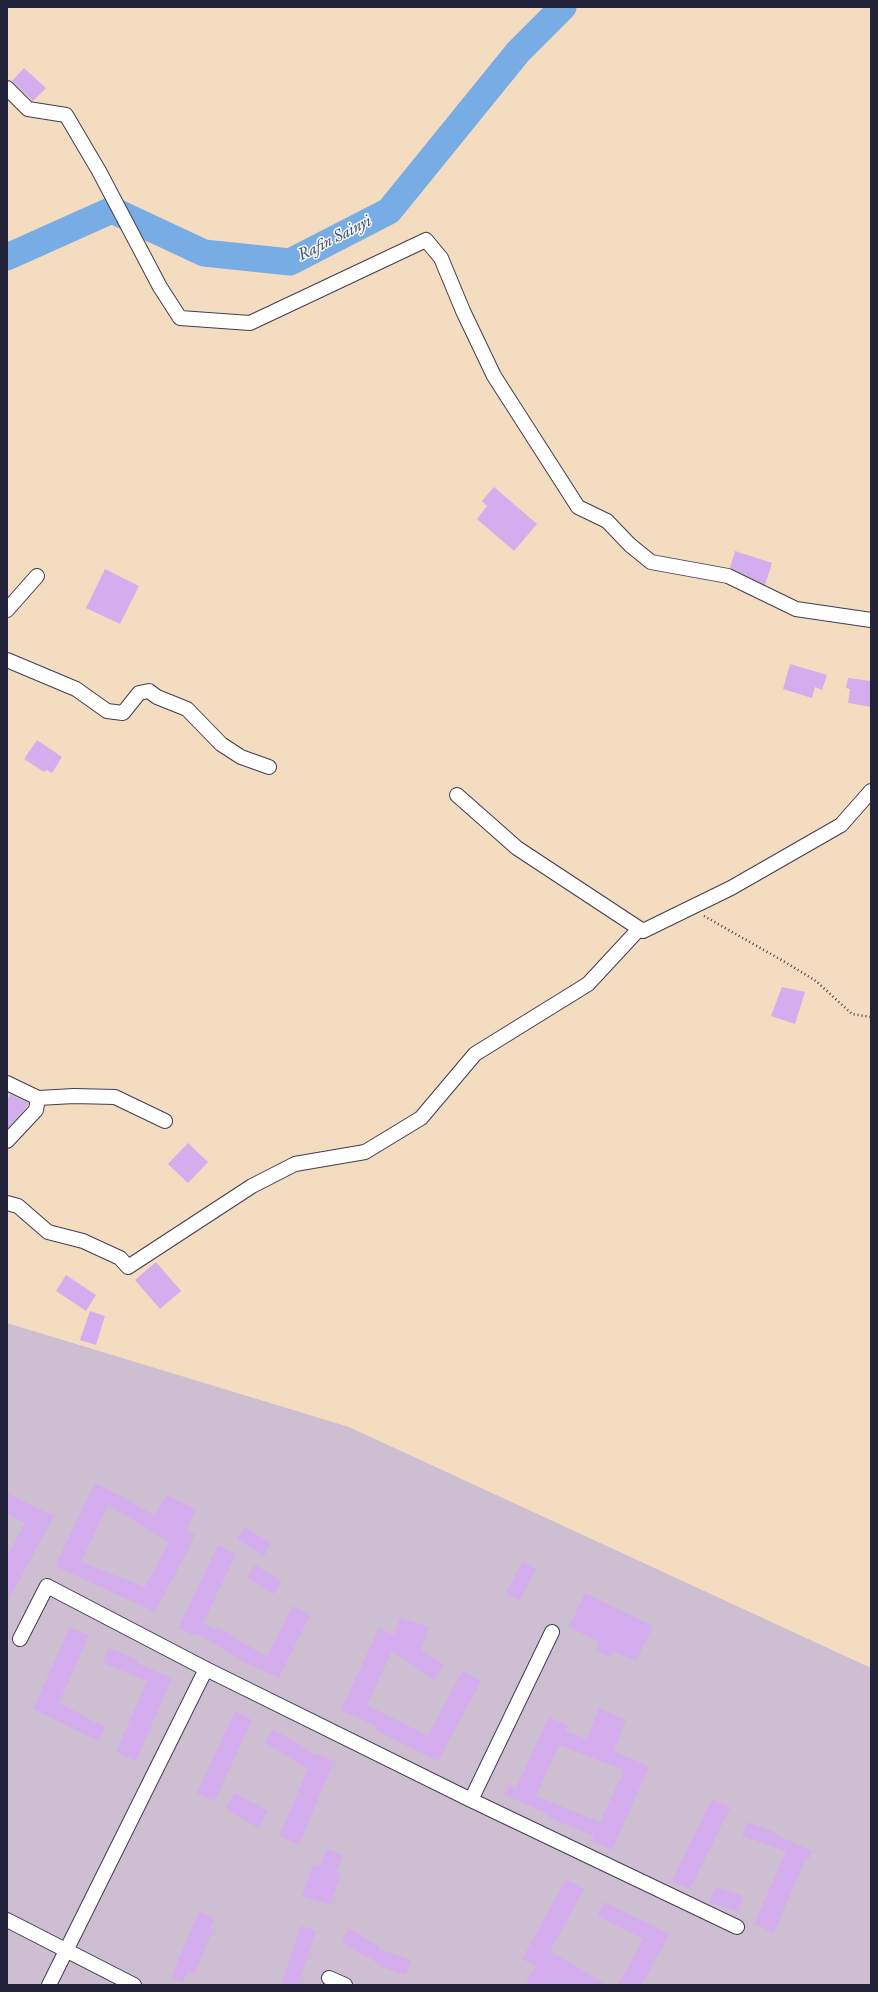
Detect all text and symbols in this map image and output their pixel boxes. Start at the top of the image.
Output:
water label: Rafin Sainyi [295,212,375,266]

